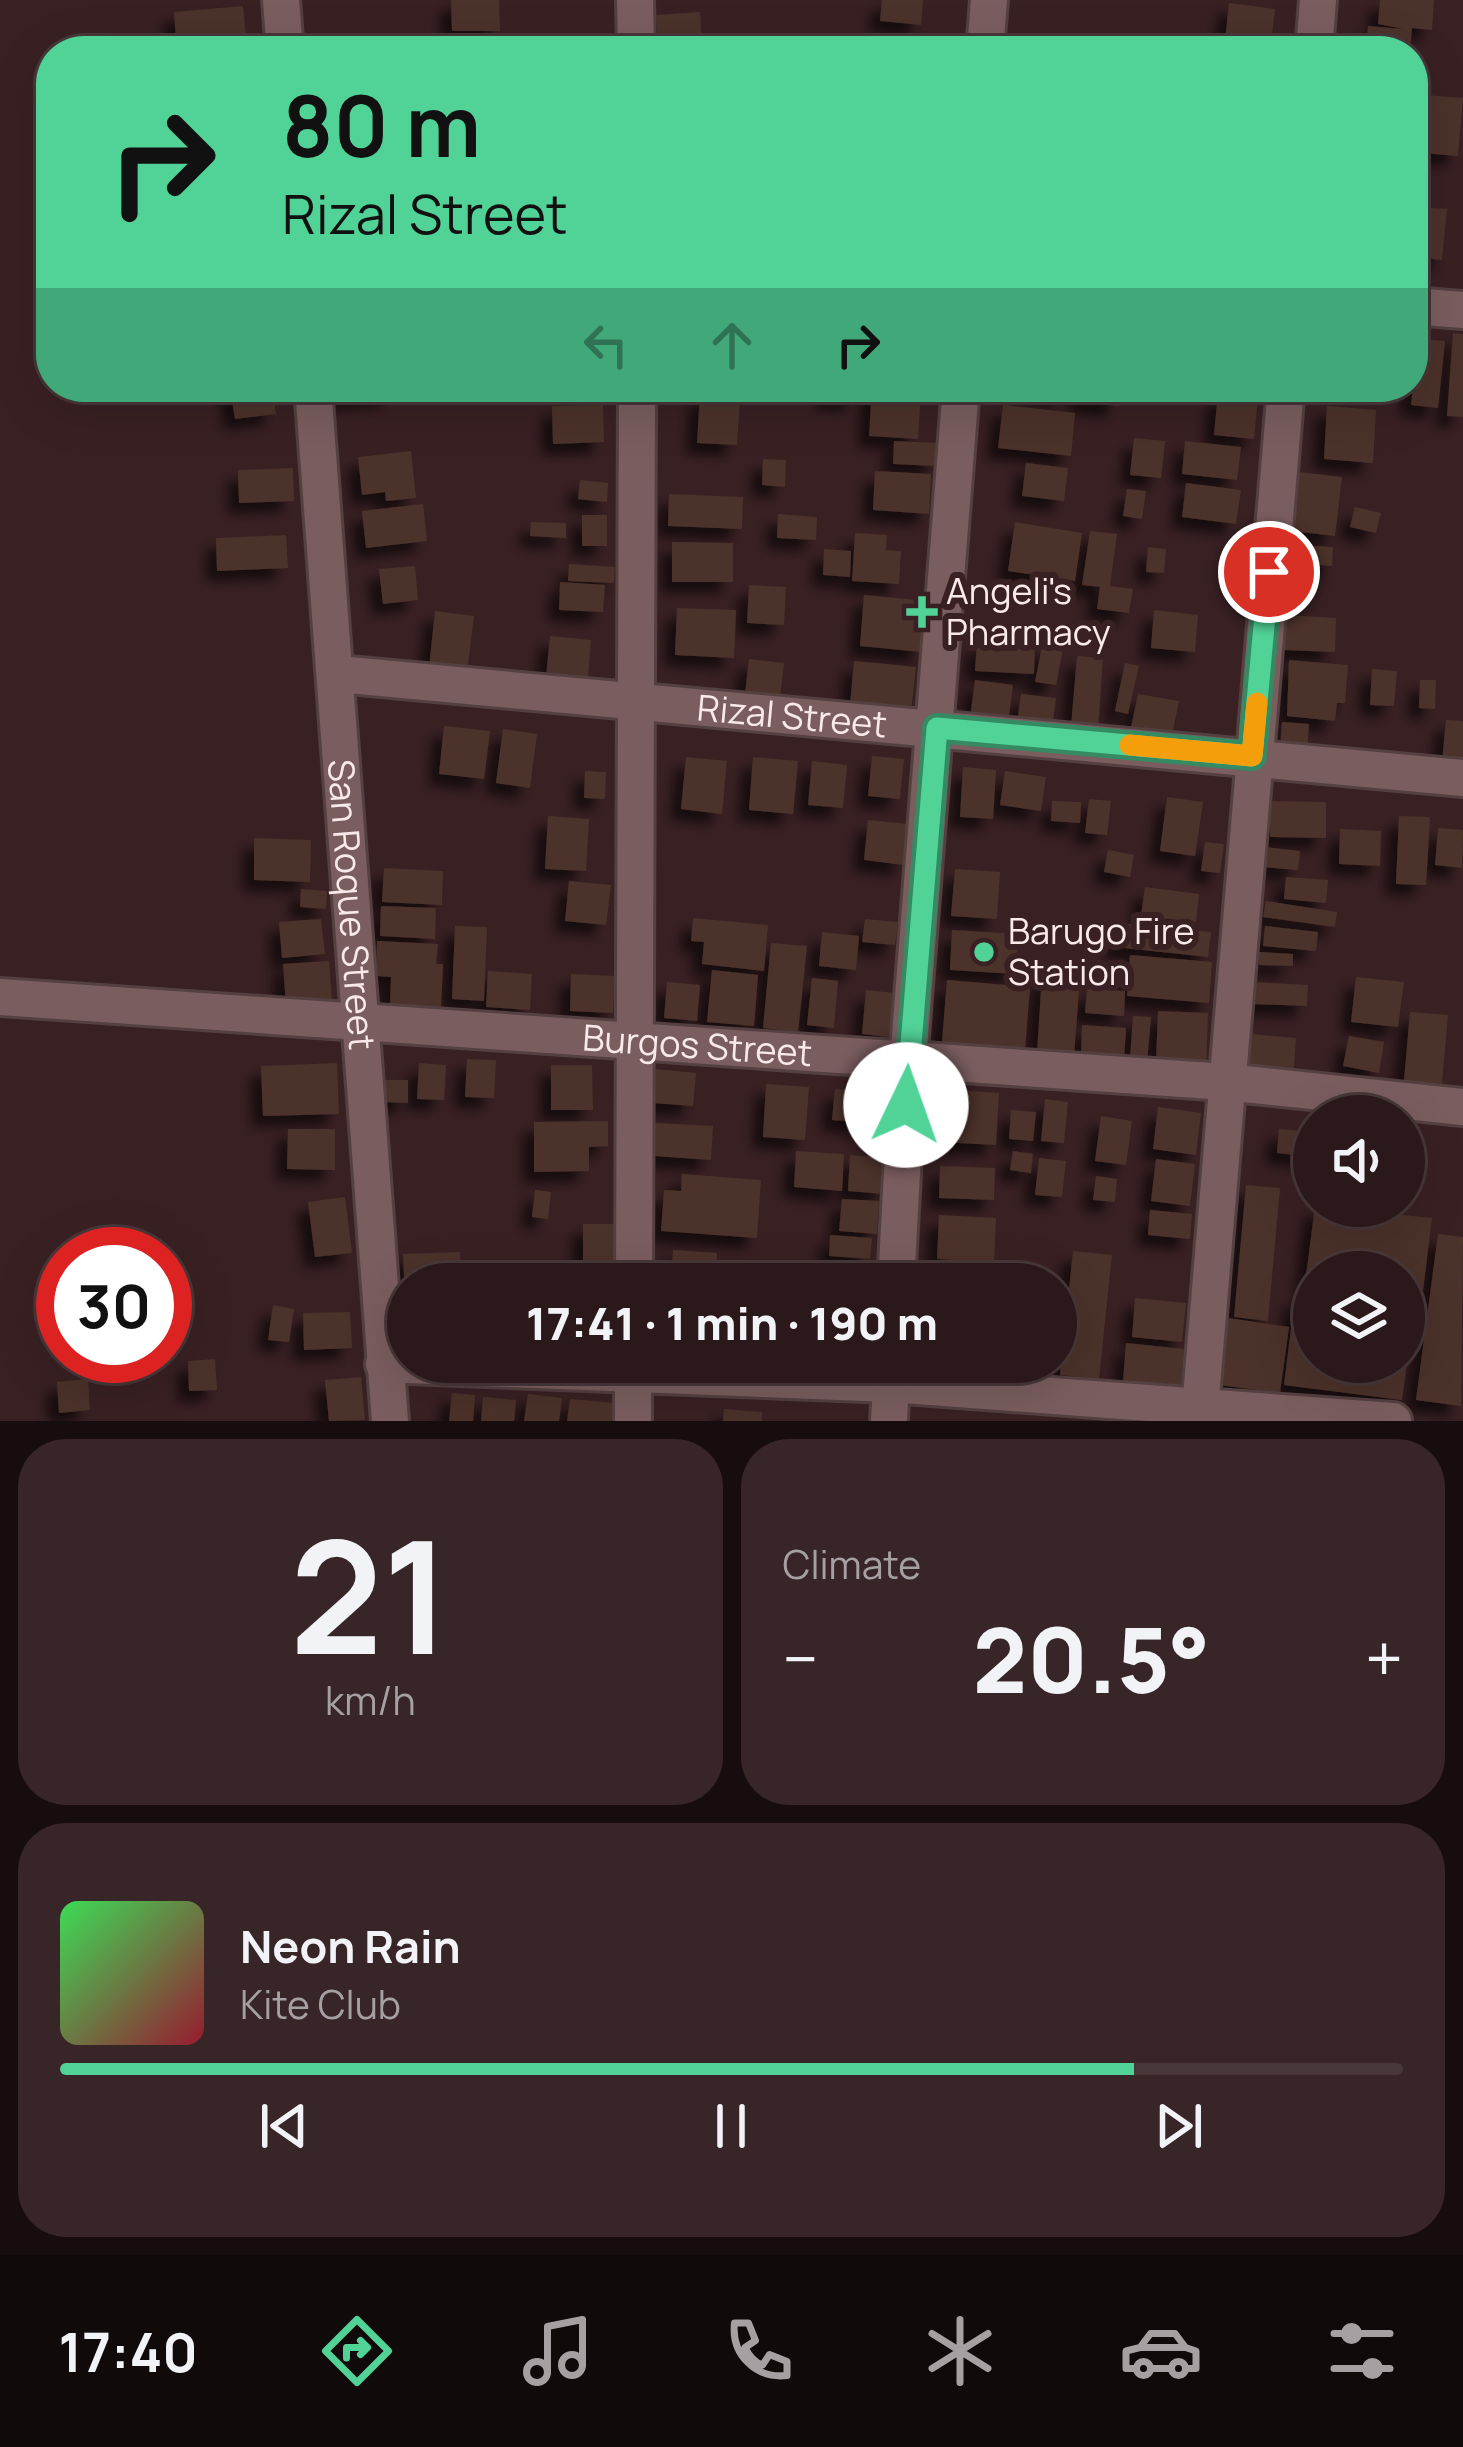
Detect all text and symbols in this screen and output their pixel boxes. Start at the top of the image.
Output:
text: 80 m [282,67,481,182]
icon: right [84,84,240,240]
text: Rizal Street [282,176,568,250]
icon: left [573,312,639,378]
icon: ahead [699,312,765,378]
icon: right [825,312,891,378]
pin [1218,521,1320,623]
icon: arrive [1236,539,1302,605]
place label: Angeli's Pharmacy [946,566,1111,656]
marker: Angeli's Pharmacy [909,599,935,625]
street label: Rizal Street [695,682,889,749]
street label: San Roque Street [317,757,387,1052]
place label: Barugo Fire Station [1008,906,1194,996]
marker: Barugo Fire Station [971,939,997,965]
street label: Burgos Street [581,1012,814,1077]
position arrow [843,1042,969,1168]
map controls [1293,1095,1425,1383]
button: sound [1293,1095,1425,1227]
speed limit sign: 30 [36,1227,192,1383]
button: layers [1293,1251,1425,1383]
text: 17:41 · 1 min · 190 m [526,1292,938,1354]
text: 21 [290,1488,451,1701]
text: Climate [783,1537,921,1591]
text: 20.5° [973,1597,1210,1720]
text: − [783,1613,818,1703]
text: + [1365,1613,1403,1703]
text: km/h [325,1673,416,1727]
text: Neon Rain [240,1915,461,1977]
text: Kite Club [240,1977,401,2031]
icon: previous [251,2093,317,2159]
icon: pause [698,2093,764,2159]
icon: next [1146,2093,1212,2159]
icon: directions [315,2309,399,2393]
icon: music [516,2309,600,2393]
icon: phone [717,2309,801,2393]
icon: climate [918,2309,1002,2393]
icon: car [1119,2309,1203,2393]
icon: filters [1320,2309,1404,2393]
text: 17:40 [59,2314,198,2388]

